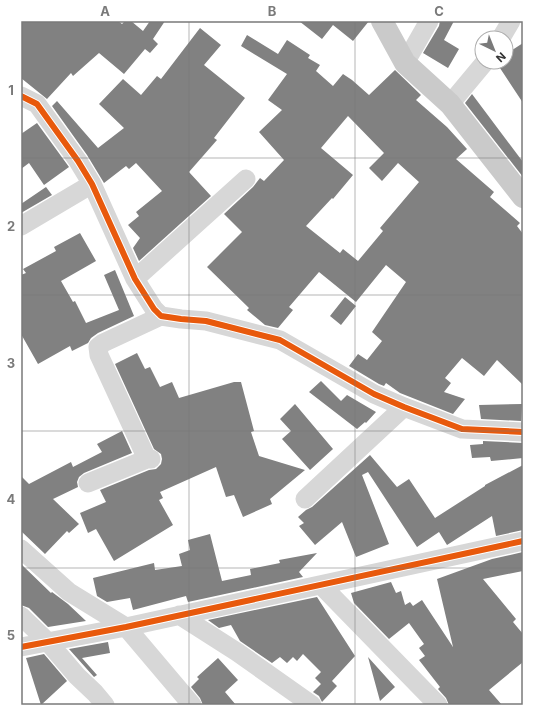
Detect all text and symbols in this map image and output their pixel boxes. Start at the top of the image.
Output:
text: A [100,3,110,19]
text: B [268,3,277,19]
text: C [434,3,444,19]
north arrow [474,30,514,70]
text: N [493,49,509,65]
text: 1 [8,82,14,98]
text: 2 [7,218,15,234]
text: 3 [7,355,15,371]
text: 4 [7,491,16,507]
text: 5 [7,627,15,643]

